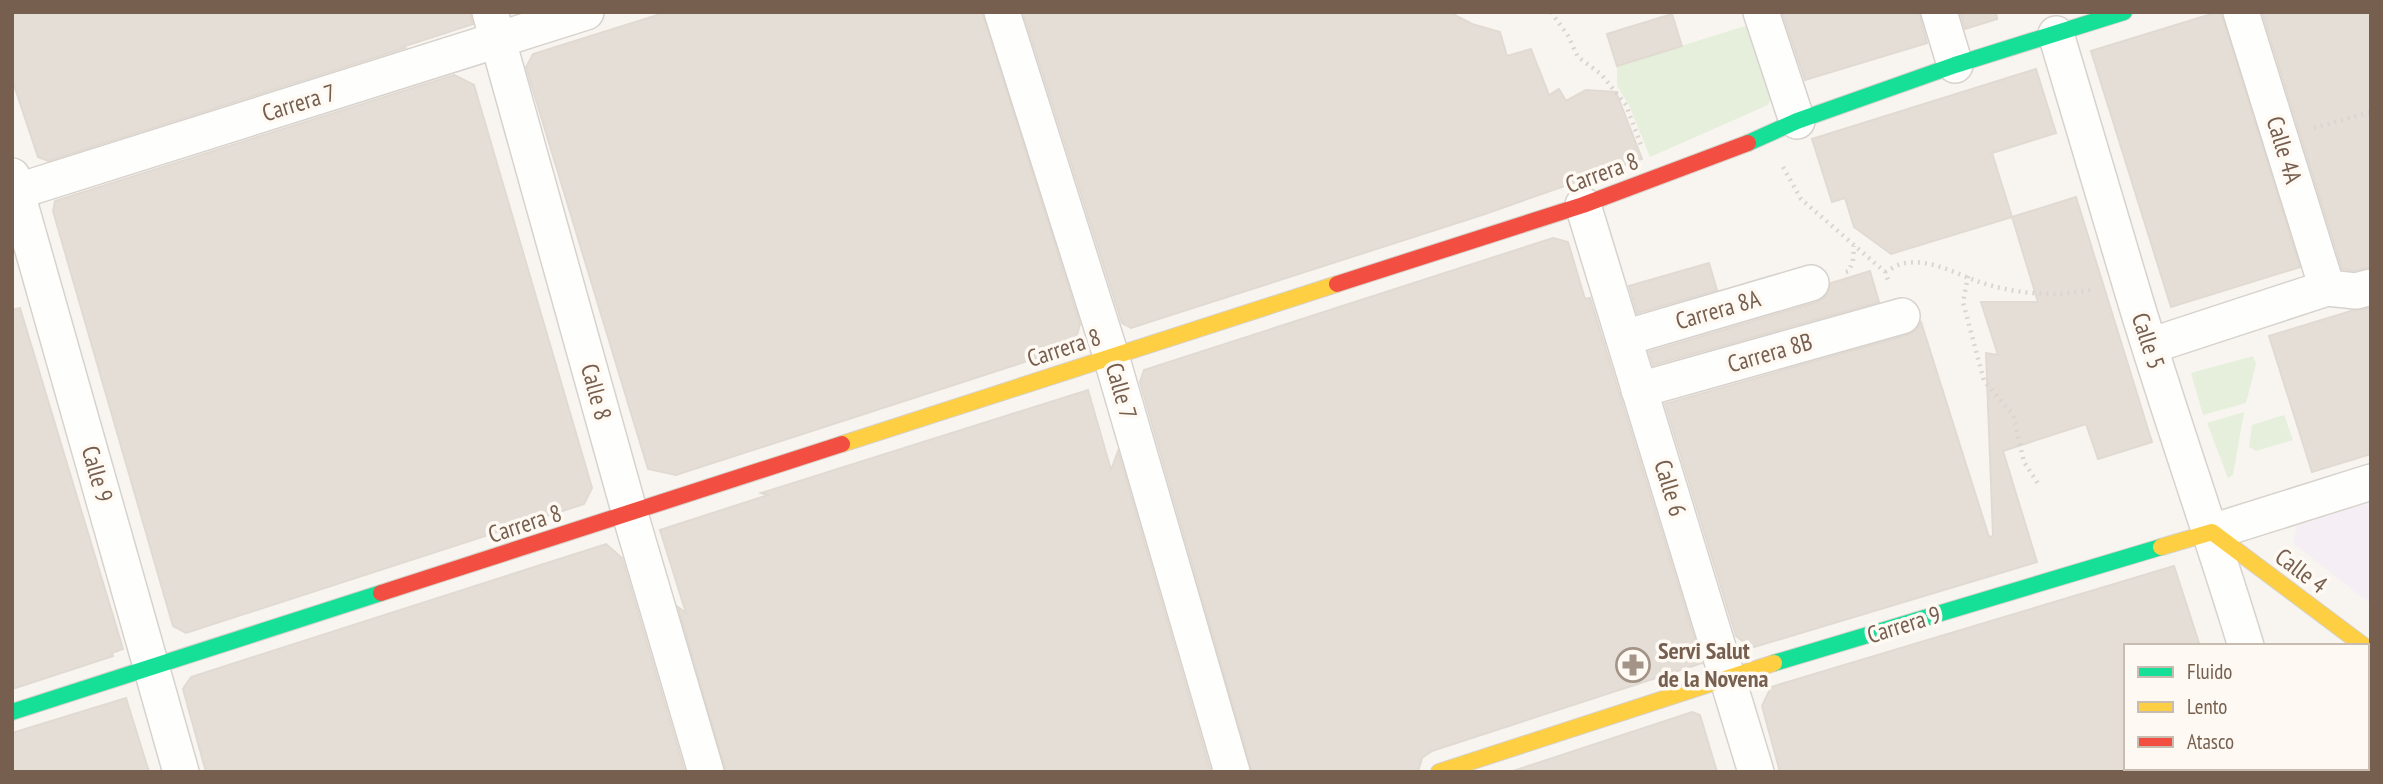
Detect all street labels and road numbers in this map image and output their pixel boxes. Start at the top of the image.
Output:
street label: Carrera 7 [258,77,339,128]
street label: Calle 4A [2260,113,2310,188]
street label: Carrera 8 [1561,145,1643,200]
street label: Carrera 8A [1672,282,1764,336]
street label: Calle 5 [2125,309,2172,373]
street label: Carrera 8 [1023,321,1105,374]
street label: Carrera 8B [1724,326,1816,379]
street label: Calle 7 [1099,359,1144,423]
street label: Calle 8 [574,360,619,424]
street label: Calle 9 [75,442,120,506]
street label: Calle 6 [1647,456,1694,520]
street label: Carrera 8 [484,497,566,550]
street label: Calle 4 [2269,541,2334,600]
street label: Carrera 9 [1863,599,1944,650]

